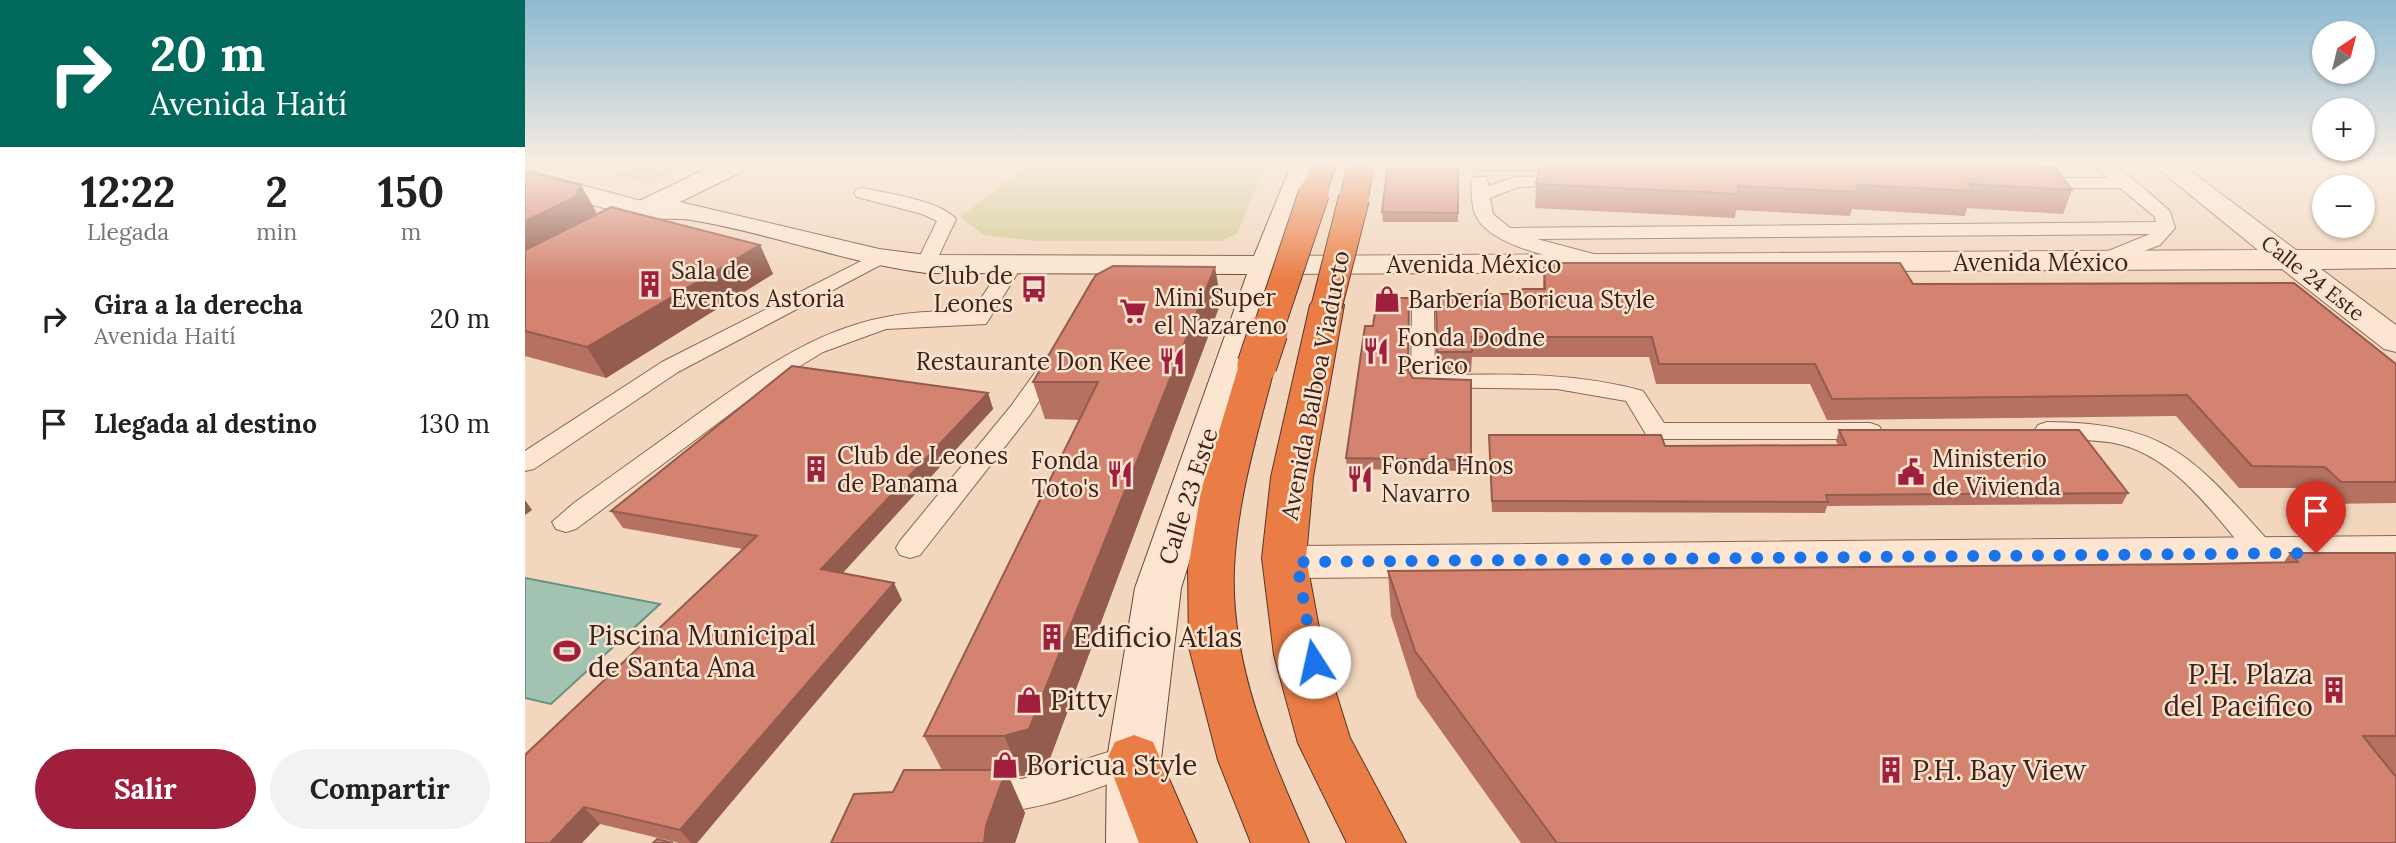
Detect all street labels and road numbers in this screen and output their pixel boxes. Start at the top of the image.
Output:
street label: Calle 24 Este [2256,229,2370,327]
street label: Avenida México [1953,247,2128,278]
street label: Avenida Balboa Viaducto [1273,248,1356,523]
street label: Avenida México [1386,249,1561,280]
street label: Calle 23 Este [1151,424,1225,568]

